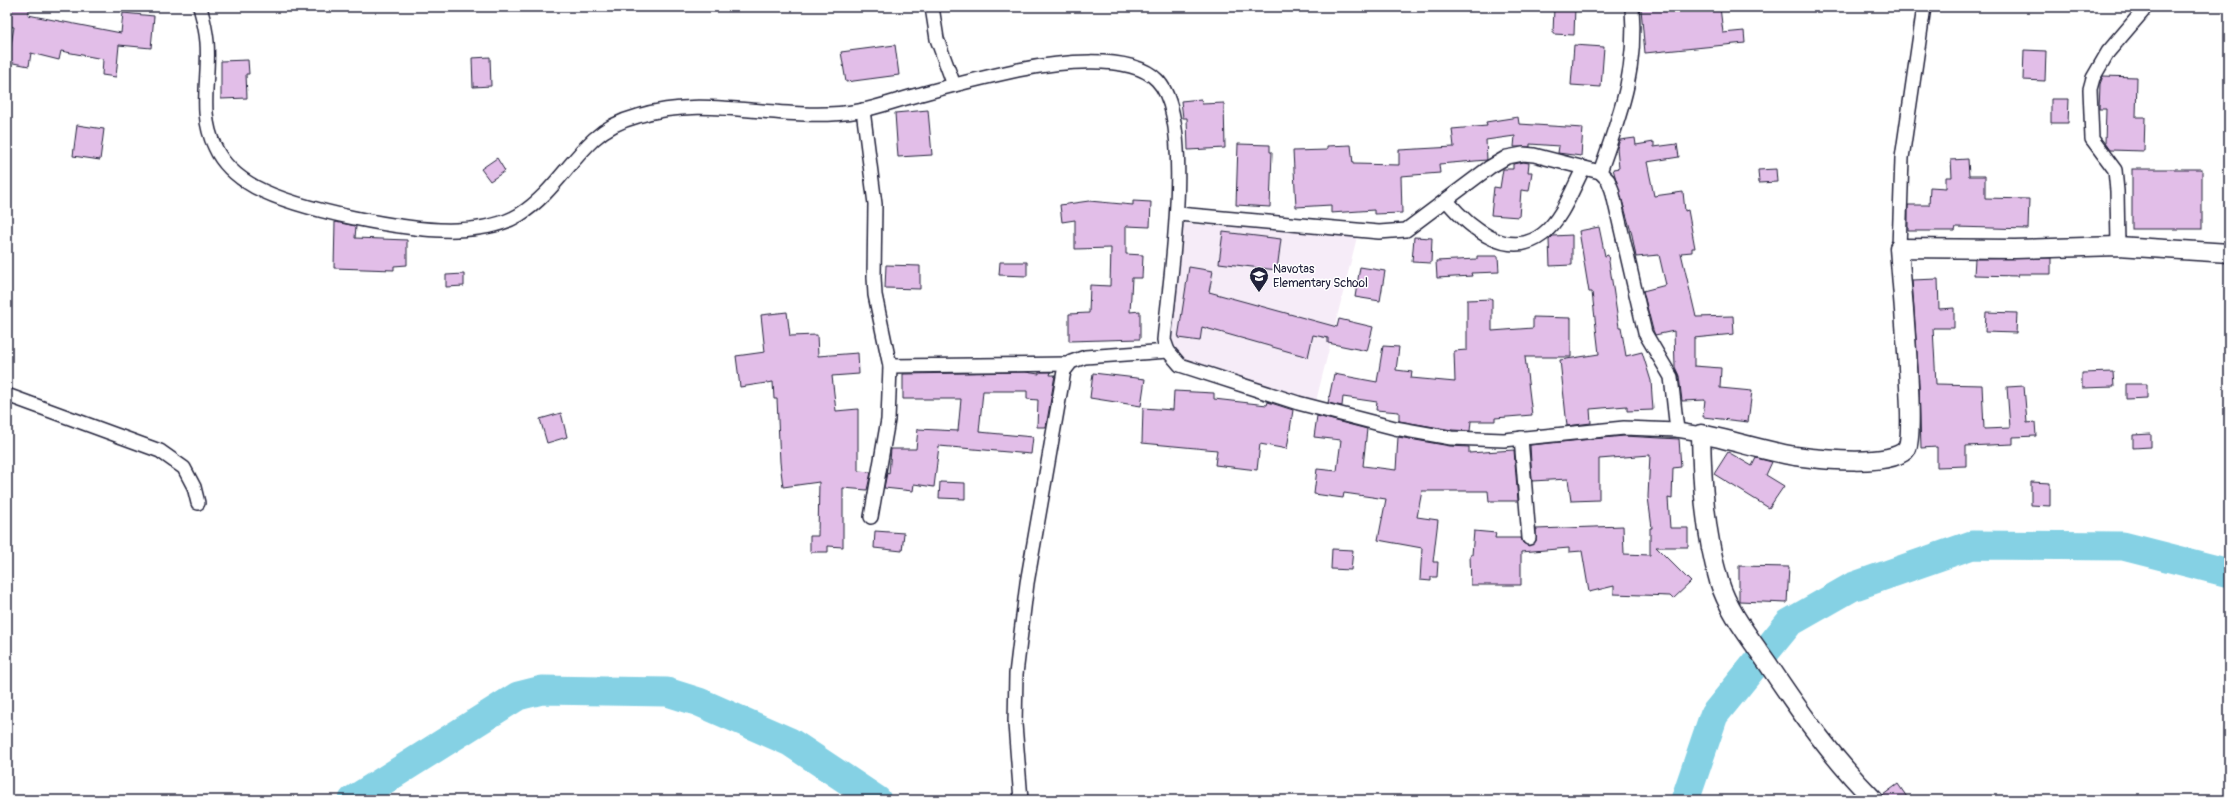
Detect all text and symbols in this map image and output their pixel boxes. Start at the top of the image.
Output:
place label: Navotas Elementary School [1273,262,1368,291]
school or university icon: Navotas Elementary School [1248,265,1270,293]

